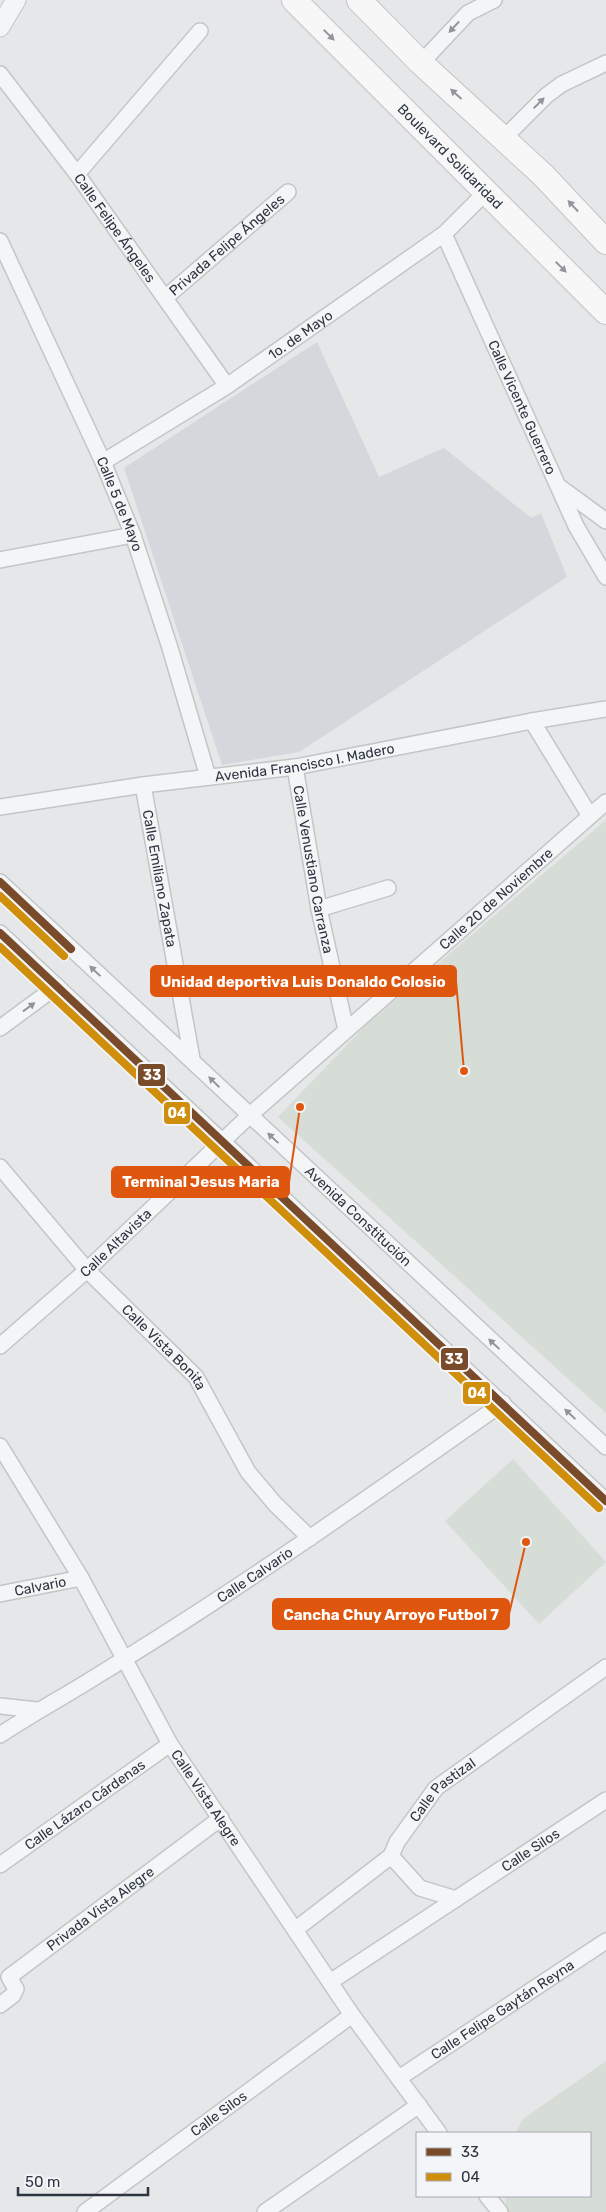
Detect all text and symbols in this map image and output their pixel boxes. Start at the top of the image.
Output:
one-way arrow [448,21,460,33]
one-way arrow [323,28,335,40]
one-way arrow [450,88,462,100]
one-way arrow [533,98,545,110]
street label: Boulevard Solidaridad [394,100,506,212]
street label: Calle Felipe Ángeles [71,170,159,285]
street label: Privada Felipe Ángeles [165,190,288,299]
one-way arrow [567,201,579,213]
one-way arrow [555,260,567,272]
street label: 1o. de Mayo [265,306,336,363]
street label: Calle Vicente Guerrero [485,337,560,477]
street label: Calle 5 de Mayo [93,454,146,553]
street label: Avenida Francisco I. Madero [214,739,396,785]
street label: Calle Venustiano Carranza [290,784,337,955]
street label: Calle Emiliano Zapata [139,808,180,949]
street label: Calle 20 de Noviembre [436,844,556,953]
one-way arrow [90,965,102,977]
callout: Unidad deportiva Luis Donaldo Colosio [151,966,456,996]
text: Unidad deportiva Luis Donaldo Colosio [160,973,446,991]
one-way arrow [22,1001,35,1012]
line badge: 33 [137,1063,166,1087]
text: 33 [143,1067,161,1084]
one-way arrow [209,1076,221,1088]
line badge: 04 [163,1101,191,1125]
text: 04 [167,1105,187,1122]
one-way arrow [267,1132,279,1144]
street label: Avenida Constitución [302,1162,415,1270]
callout: Terminal Jesus Maria [112,1167,289,1197]
text: Terminal Jesus Maria [122,1173,280,1191]
street label: Calle Altavista [76,1205,155,1281]
street label: Calle Vista Bonita [118,1301,210,1393]
one-way arrow [489,1338,501,1350]
line badge: 33 [440,1347,469,1371]
text: 33 [445,1351,463,1368]
line badge: 04 [462,1381,491,1405]
text: 04 [467,1385,487,1402]
one-way arrow [565,1408,577,1420]
street label: Calle Calvario [214,1543,296,1606]
street label: Calvario [13,1573,68,1599]
callout: Cancha Chuy Arroyo Futbol 7 [273,1599,509,1629]
text: Cancha Chuy Arroyo Futbol 7 [283,1606,499,1624]
street label: Calle Vista Alegre [168,1746,245,1849]
street label: Calle Pastizal [406,1754,479,1825]
street label: Calle Lázaro Cárdenas [21,1756,148,1853]
street label: Calle Silos [498,1825,563,1875]
street label: Privada Vista Alegre [43,1863,157,1954]
street label: Calle Felipe Gaytán Reyna [428,1956,577,2063]
street label: Calle Silos [187,2087,250,2140]
legend [416,2132,591,2197]
text: 33 [461,2143,479,2161]
scale bar [18,2164,148,2196]
text: 04 [461,2168,480,2186]
text: 50 m [25,2173,60,2191]

